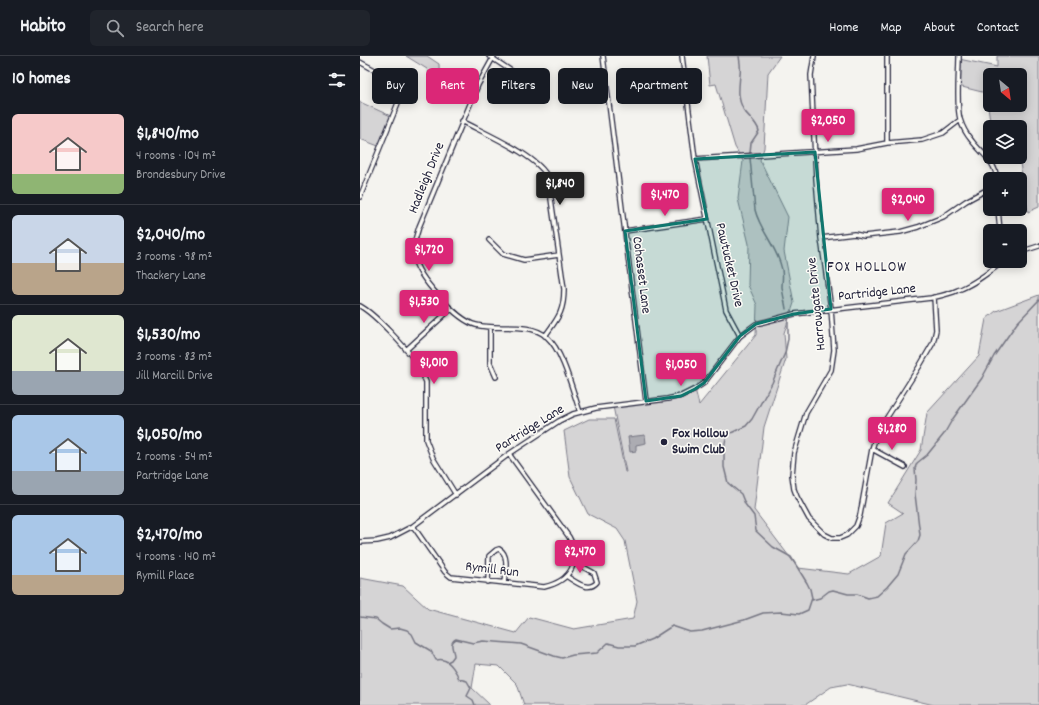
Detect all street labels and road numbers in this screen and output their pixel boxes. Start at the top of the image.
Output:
street label: Hadleigh Drive [404,139,450,217]
street label: Pawtucket Drive [710,221,748,309]
street label: Cohasset Lane [626,235,656,315]
street label: Harrowgate Drive [802,256,832,352]
street label: Partridge Lane [837,279,917,307]
street label: Partridge Lane [492,400,568,458]
street label: Rymill Run [464,557,520,583]

